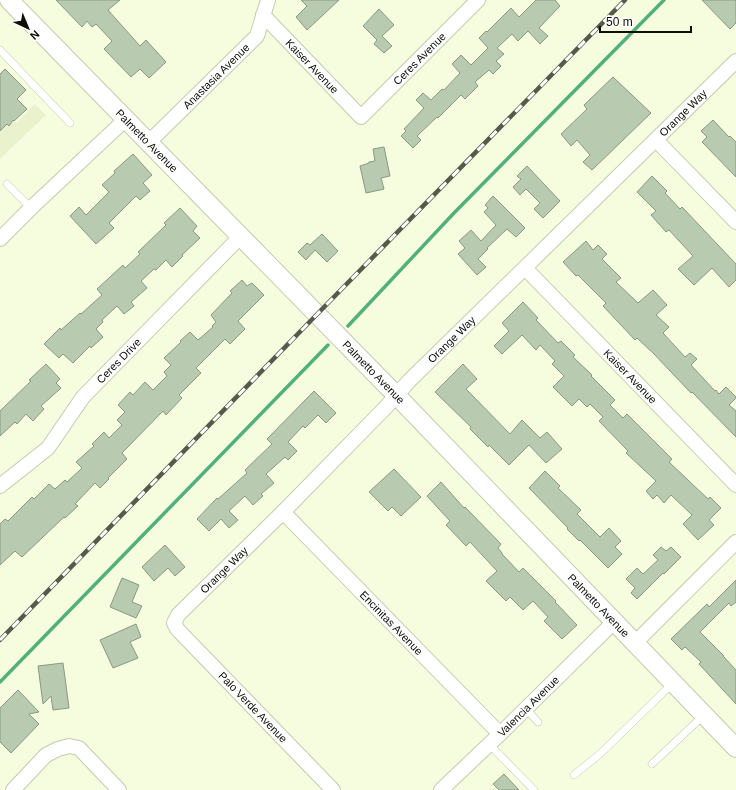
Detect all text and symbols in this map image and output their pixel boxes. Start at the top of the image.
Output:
north arrow [8,8,48,48]
scale bar [600,8,691,34]
text: 50 m [606,15,633,29]
text: N [28,28,42,42]
street label: Ceres Avenue [391,30,448,87]
street label: Kaiser Avenue [283,37,341,96]
street label: Anastasia Avenue [180,41,252,111]
street label: Orange Way [657,87,709,139]
street label: Palmetto Avenue [114,107,180,175]
street label: Orange Way [425,313,478,365]
street label: Ceres Drive [94,336,143,386]
street label: Palmetto Avenue [340,338,407,406]
street label: Kaiser Avenue [601,347,659,406]
street label: Orange Way [198,544,250,596]
street label: Palmetto Avenue [565,571,632,639]
street label: Encinitas Avenue [358,589,425,657]
street label: Palo Verde Avenue [216,669,290,745]
street label: Valencia Avenue [495,674,561,739]

